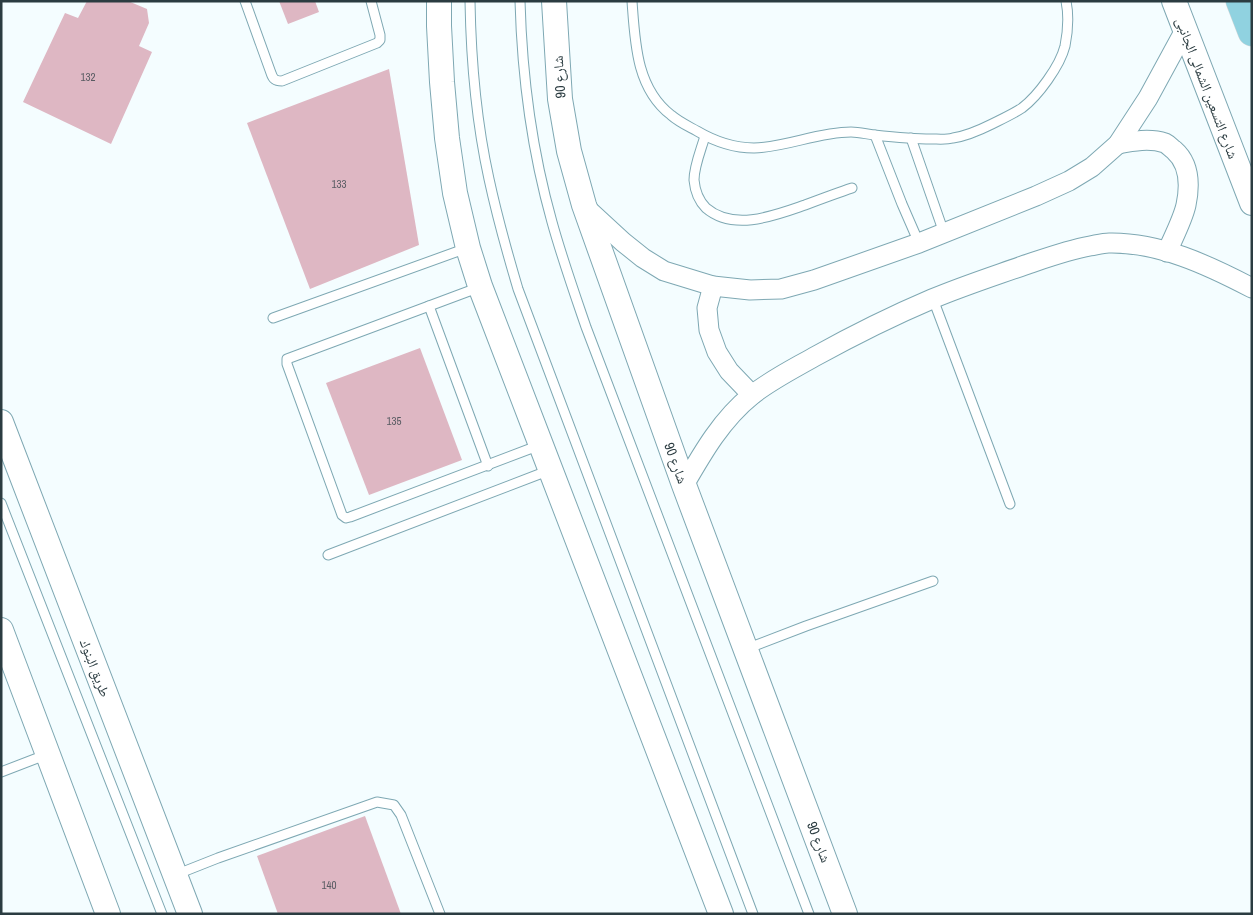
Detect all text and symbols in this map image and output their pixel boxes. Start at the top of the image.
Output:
street label: شارع التسعين الشمالى الجانبى [1171,15,1242,162]
street label: شارع 90 [549,55,570,99]
house number: 132 [80,70,96,84]
house number: 133 [331,177,347,191]
house number: 135 [386,414,402,428]
street label: شارع 90 [659,440,692,486]
street label: طريق البنوك [75,636,114,700]
street label: شارع 90 [802,819,835,865]
house number: 140 [321,878,337,892]

